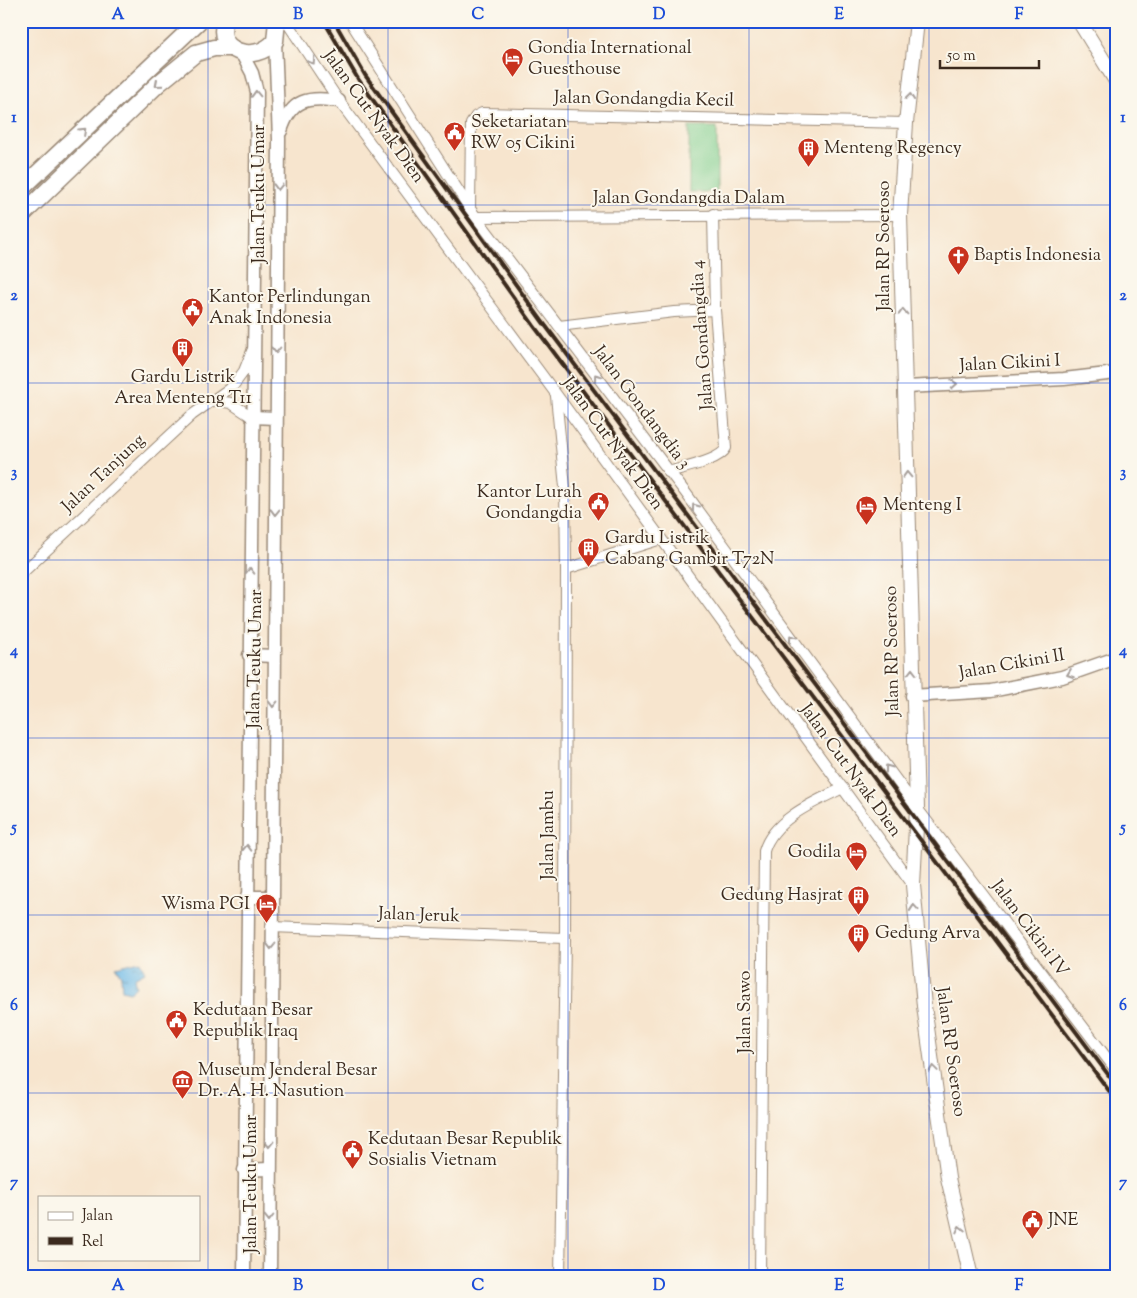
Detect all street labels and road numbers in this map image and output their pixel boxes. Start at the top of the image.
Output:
street label: Jalan Cut Nyak Dien [315,44,431,189]
street label: Jalan Gondangdia Kecil [553,85,734,115]
street label: Jalan Teuku Umar [247,124,273,265]
street label: Jalan RP Soeroso [872,181,898,312]
street label: Jalan Gondangdia Dalam [592,186,785,212]
street label: Jalan Gondangdia 4 [685,259,721,412]
street label: Jalan Gondangdia 3 [585,340,696,475]
street label: Jalan Cikini I [958,348,1061,380]
street label: Jalan Cut Nyak Dien [554,371,670,516]
street label: Jalan Tanjung [56,428,152,520]
street label: Jalan RP Soeroso [879,585,907,718]
street label: Jalan Teuku Umar [242,589,270,730]
street label: Jalan Cikini II [956,643,1067,687]
street label: Jalan Cut Nyak Dien [792,698,908,843]
street label: Jalan Jambu [536,790,562,881]
street label: Jalan Cikini IV [983,874,1074,983]
street label: Jalan Jeruk [377,902,461,930]
street label: Jalan Sawo [733,970,759,1054]
street label: Jalan RP Soeroso [928,984,972,1119]
street label: Jalan Teuku Umar [239,1114,265,1255]

